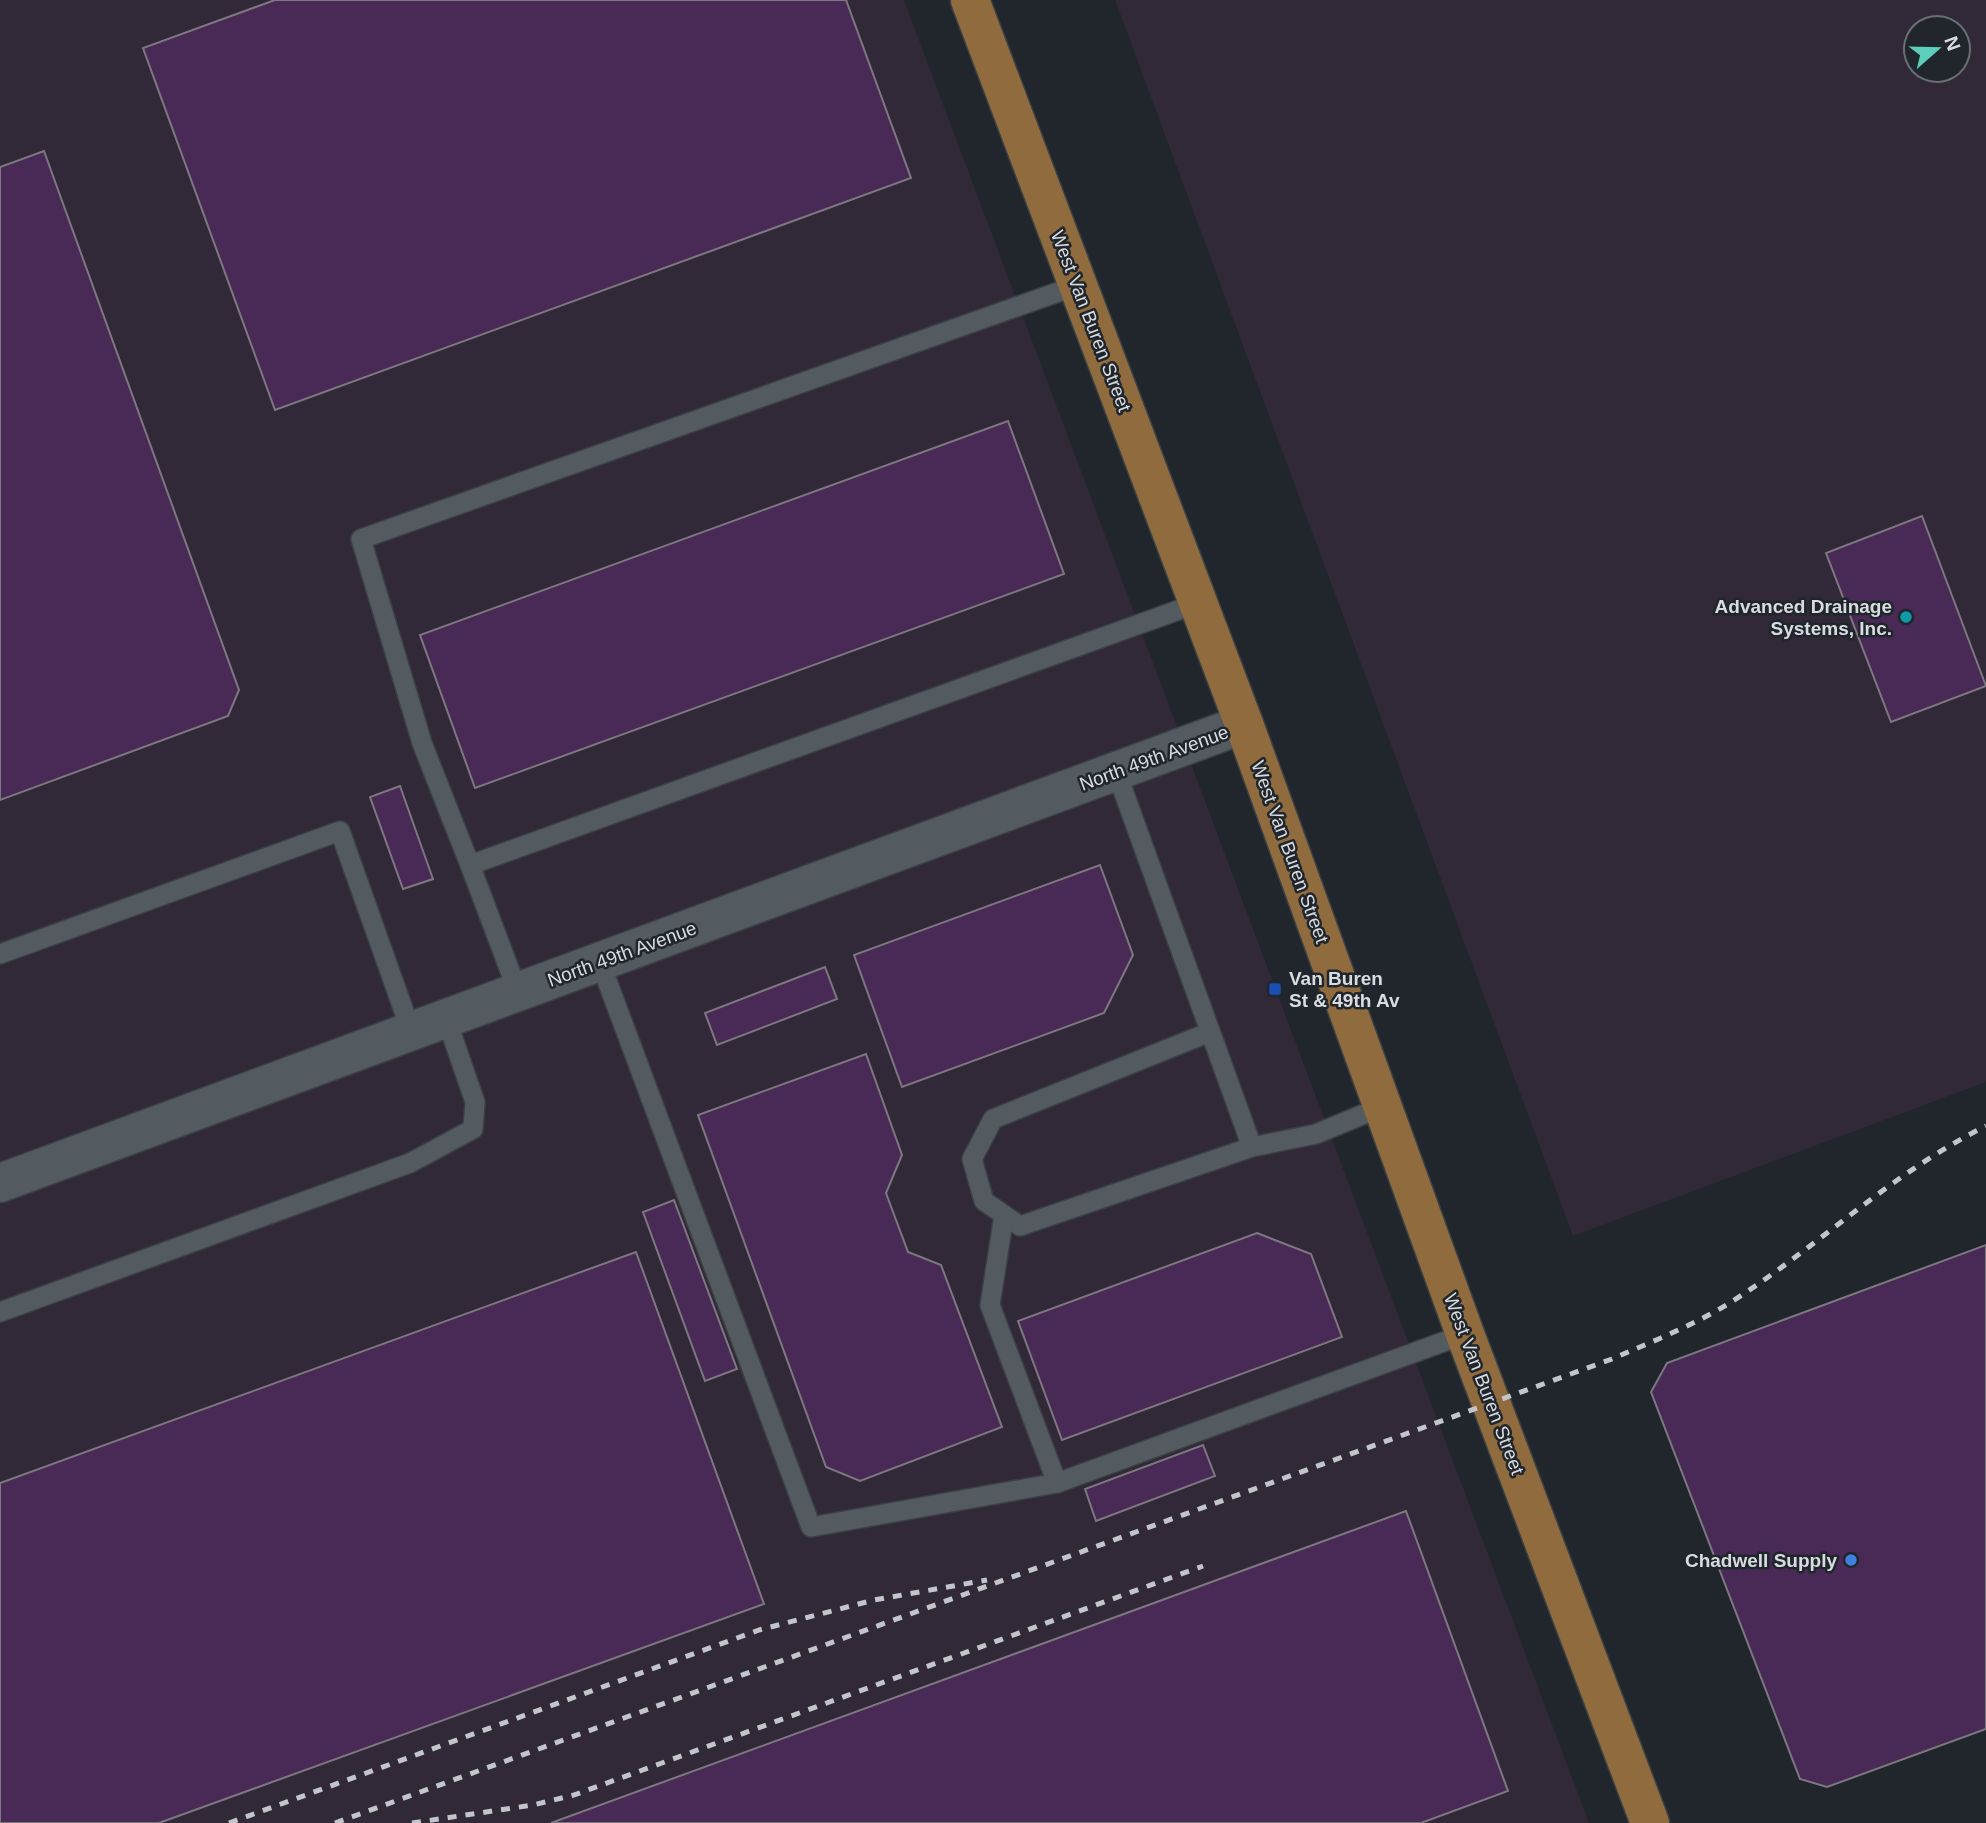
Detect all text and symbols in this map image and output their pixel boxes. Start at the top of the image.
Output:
north arrow [1902,14,1972,84]
text: N [1940,33,1965,53]
street label: West Van Buren Street [1047,227,1136,415]
place label: Advanced Drainage Systems, Inc. [1715,596,1892,639]
marker: Advanced Drainage Systems, Inc. [1898,609,1914,625]
street label: North 49th Avenue [1077,721,1231,795]
street label: West Van Buren Street [1247,758,1333,947]
street label: North 49th Avenue [545,917,699,991]
place label: Van Buren St & 49th Av [1289,968,1400,1011]
marker: Van Buren St & 49th Av [1267,981,1283,997]
street label: West Van Buren Street [1440,1290,1529,1478]
place label: Chadwell Supply [1685,1550,1837,1571]
marker: Chadwell Supply [1843,1552,1859,1568]

